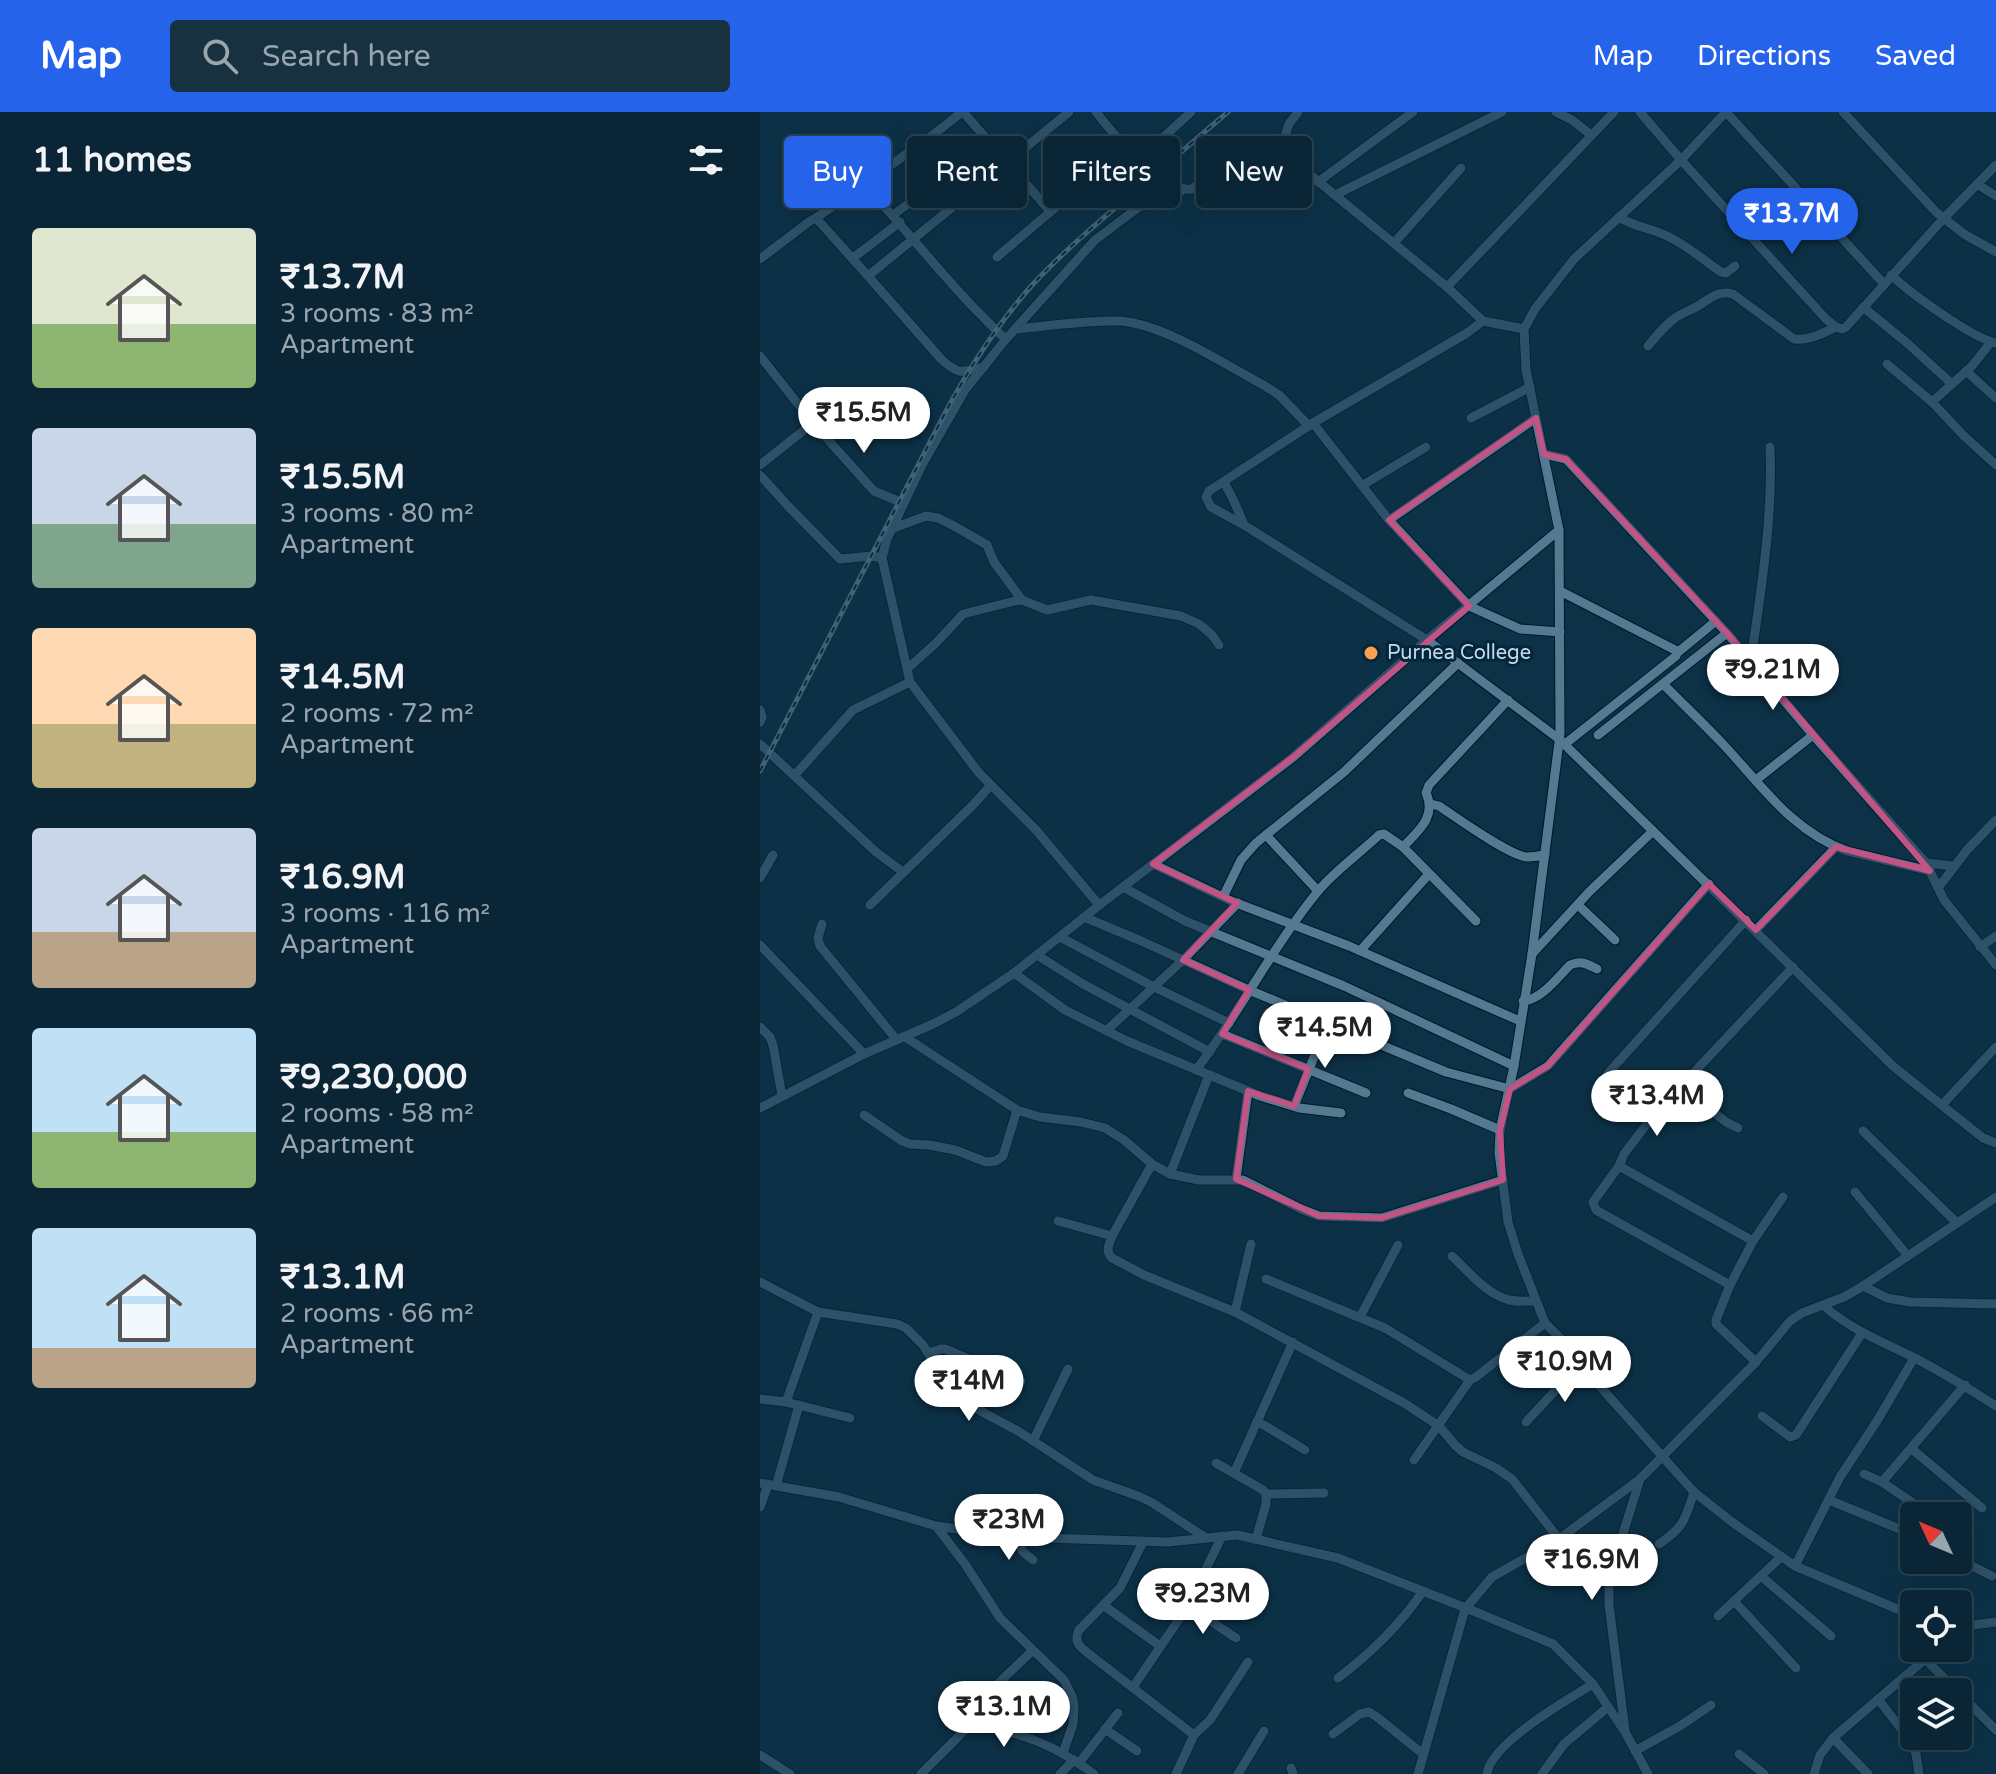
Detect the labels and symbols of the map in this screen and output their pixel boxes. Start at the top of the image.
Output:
pin: ₹13.7M [1727,188,1857,256]
pin: ₹15.5M [799,387,929,455]
place label: Purnea College [1387,641,1531,665]
marker: Purnea College [1362,644,1380,662]
pin: ₹9.21M [1708,644,1838,712]
pin: ₹14.5M [1260,1002,1390,1070]
pin: ₹13.4M [1592,1070,1722,1138]
pin: ₹10.9M [1500,1336,1630,1404]
pin: ₹14M [922,1355,1016,1423]
pin: ₹23M [962,1494,1056,1562]
north arrow [1900,1502,1972,1574]
pin: ₹16.9M [1527,1534,1657,1602]
pin: ₹9.23M [1138,1568,1268,1636]
pin: ₹13.1M [939,1681,1069,1749]

